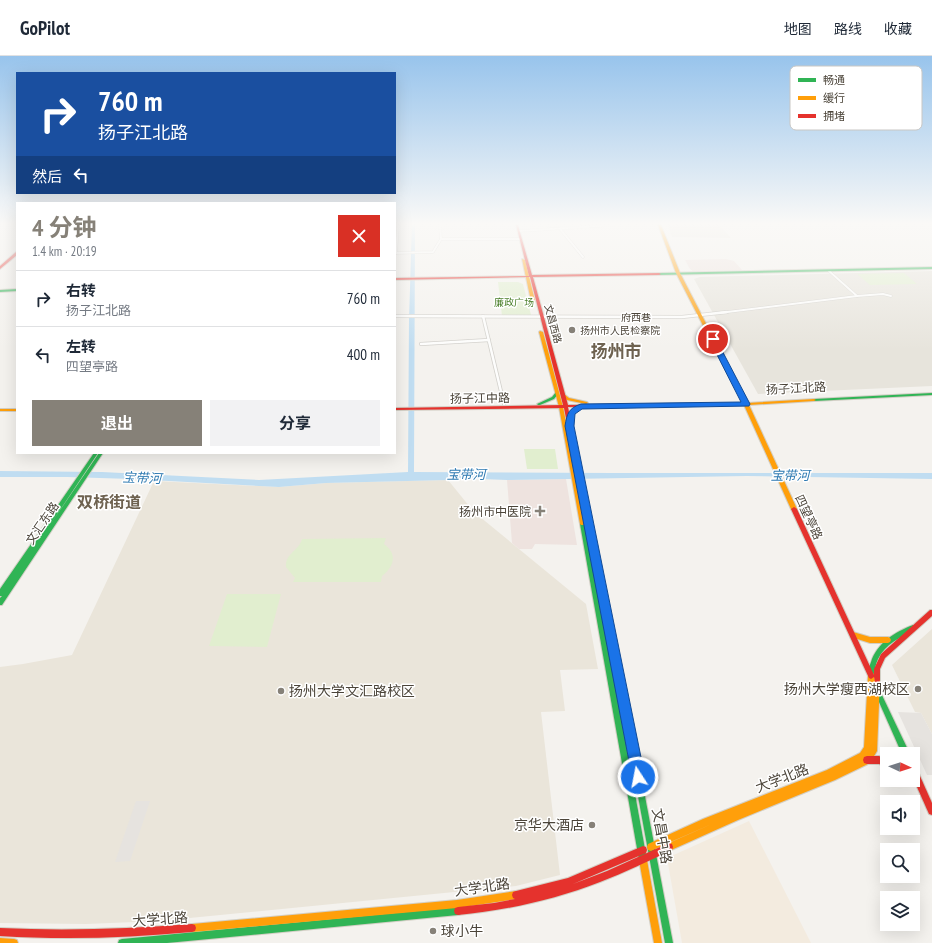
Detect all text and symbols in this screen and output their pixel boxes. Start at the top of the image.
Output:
text: GoPilot [20,16,70,40]
text: 地图 [784,20,812,38]
text: 路线 [834,20,862,38]
text: 收藏 [884,20,912,38]
legend [790,66,922,130]
text: 畅通 [823,73,845,87]
text: 760 m [98,82,162,119]
icon: right [32,88,84,140]
text: 缓行 [823,91,845,105]
text: 拥堵 [823,109,845,123]
text: 扬子江北路 [98,121,188,144]
icon: left [70,164,92,186]
text: 然后 [32,167,62,186]
text: 4 分钟 [32,212,96,243]
button: close [338,215,380,257]
text: 1.4 km · 20:19 [32,243,97,260]
text: 右转 [66,281,96,300]
icon: right [32,288,54,310]
text: 760 m [347,289,380,308]
park label: 廉政广场 [494,296,534,309]
text: 扬子江北路 [66,302,131,319]
street label: 文昌西路 [542,303,564,345]
street label: 府西巷 [621,311,651,324]
pin [696,322,730,356]
place label: 扬州市人民检察院 [580,324,660,337]
marker: 扬州市人民检察院 [567,325,577,335]
icon: arrive [702,328,724,350]
text: 左转 [66,337,96,356]
district label: 扬州市 [591,340,642,362]
icon: left [32,344,54,366]
text: 400 m [347,345,380,364]
text: 四望亭路 [66,358,118,375]
street label: 扬子江北路 [766,379,826,397]
street label: 扬子江中路 [450,390,510,406]
button: 退出 [32,400,202,446]
button: 分享 [210,400,380,446]
water label: 宝带河 [446,466,488,483]
water label: 宝带河 [770,467,812,484]
water label: 宝带河 [122,469,165,487]
district label: 双桥街道 [77,492,141,512]
street label: 四望亭路 [792,492,826,542]
street label: 文汇东路 [22,499,62,547]
place label: 扬州市中医院 [459,504,531,519]
marker: 扬州市中医院 [534,505,546,517]
place label: 扬州大学瘦西湖校区 [784,680,910,698]
place label: 扬州大学文汇路校区 [289,682,415,700]
marker: 扬州大学瘦西湖校区 [913,684,923,694]
marker: 扬州大学文汇路校区 [276,686,286,696]
north arrow [880,747,920,787]
map controls [880,747,920,931]
position arrow [617,756,659,798]
street label: 大学北路 [753,760,811,796]
button: sound [880,795,920,835]
street label: 文昌中路 [648,807,676,865]
place label: 京华大酒店 [514,816,584,834]
marker: 京华大酒店 [587,820,597,830]
button: search [880,843,920,883]
street label: 大学北路 [453,874,511,900]
button: layers [880,891,920,931]
street label: 大学北路 [131,908,189,930]
place label: 球小牛 [441,922,483,940]
marker: 球小牛 [428,926,438,936]

